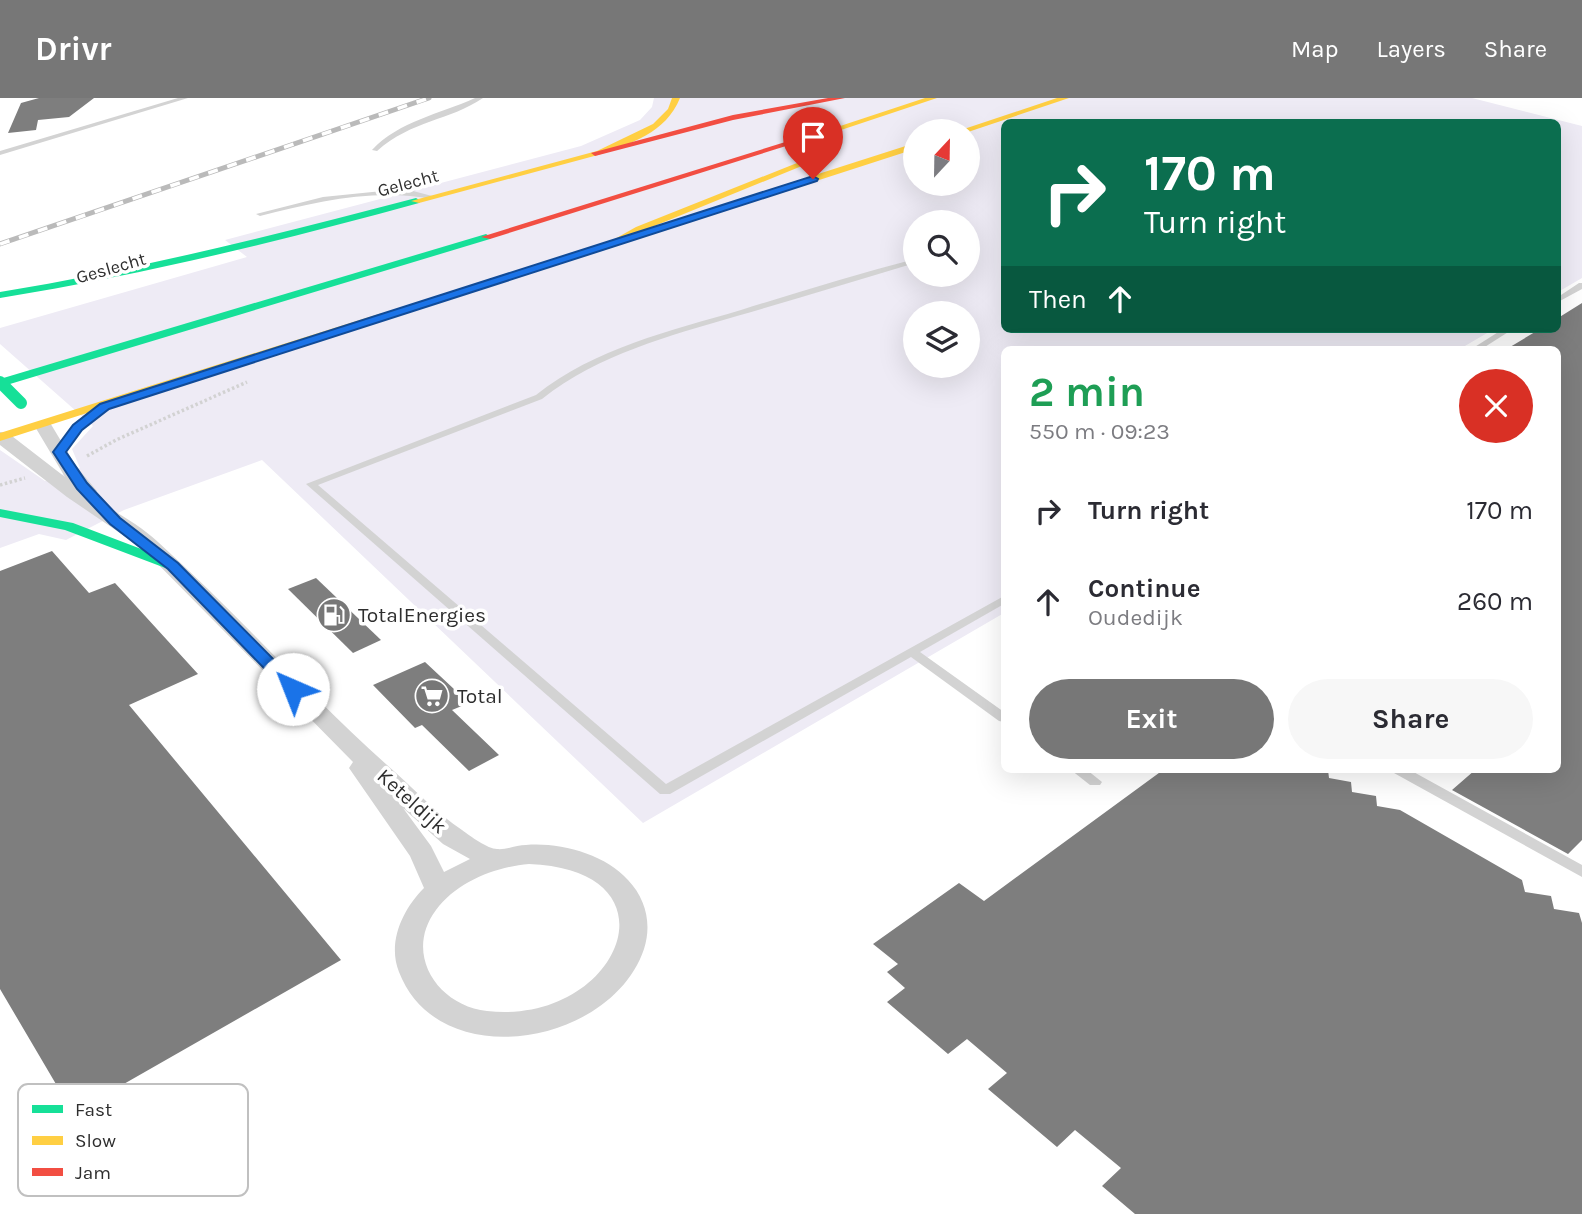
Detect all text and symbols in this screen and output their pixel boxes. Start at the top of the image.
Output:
text: Drivr [35,30,112,68]
text: Map [1291,35,1339,63]
text: Layers [1377,35,1446,63]
text: Share [1484,35,1547,63]
pin [783,107,843,179]
icon: arrive [794,118,832,156]
north arrow [903,119,980,196]
map controls [903,119,980,378]
text: 170 m [1144,145,1276,202]
icon: right [1029,147,1120,238]
street label: Gelecht [375,164,441,202]
text: Turn right [1144,204,1286,241]
button: search [903,210,980,287]
street label: Geslecht [74,248,149,288]
icon: ahead [1101,280,1139,318]
text: Then [1029,284,1087,315]
button: layers [903,301,980,378]
text: 2 min [1029,367,1145,417]
button: close [1459,369,1533,443]
text: 550 m · 09:23 [1029,418,1170,445]
icon: right [1029,492,1067,530]
text: Turn right [1088,495,1209,526]
text: 170 m [1466,495,1533,526]
text: Continue [1088,573,1200,604]
icon: ahead [1029,583,1067,621]
text: 260 m [1457,586,1533,617]
fuel station icon: TotalEnergies [315,596,353,634]
place label: TotalEnergies [358,603,486,627]
text: Oudedijk [1088,604,1183,631]
position arrow [256,652,330,726]
supermarket icon: Total [413,677,451,715]
button: Exit [1029,679,1274,759]
button: Share [1288,679,1533,759]
place label: Total [457,684,503,708]
street label: Keteldijk [372,764,452,839]
legend [18,1084,248,1196]
text: Fast [75,1099,112,1121]
text: Slow [75,1130,116,1152]
text: Jam [75,1162,111,1184]

